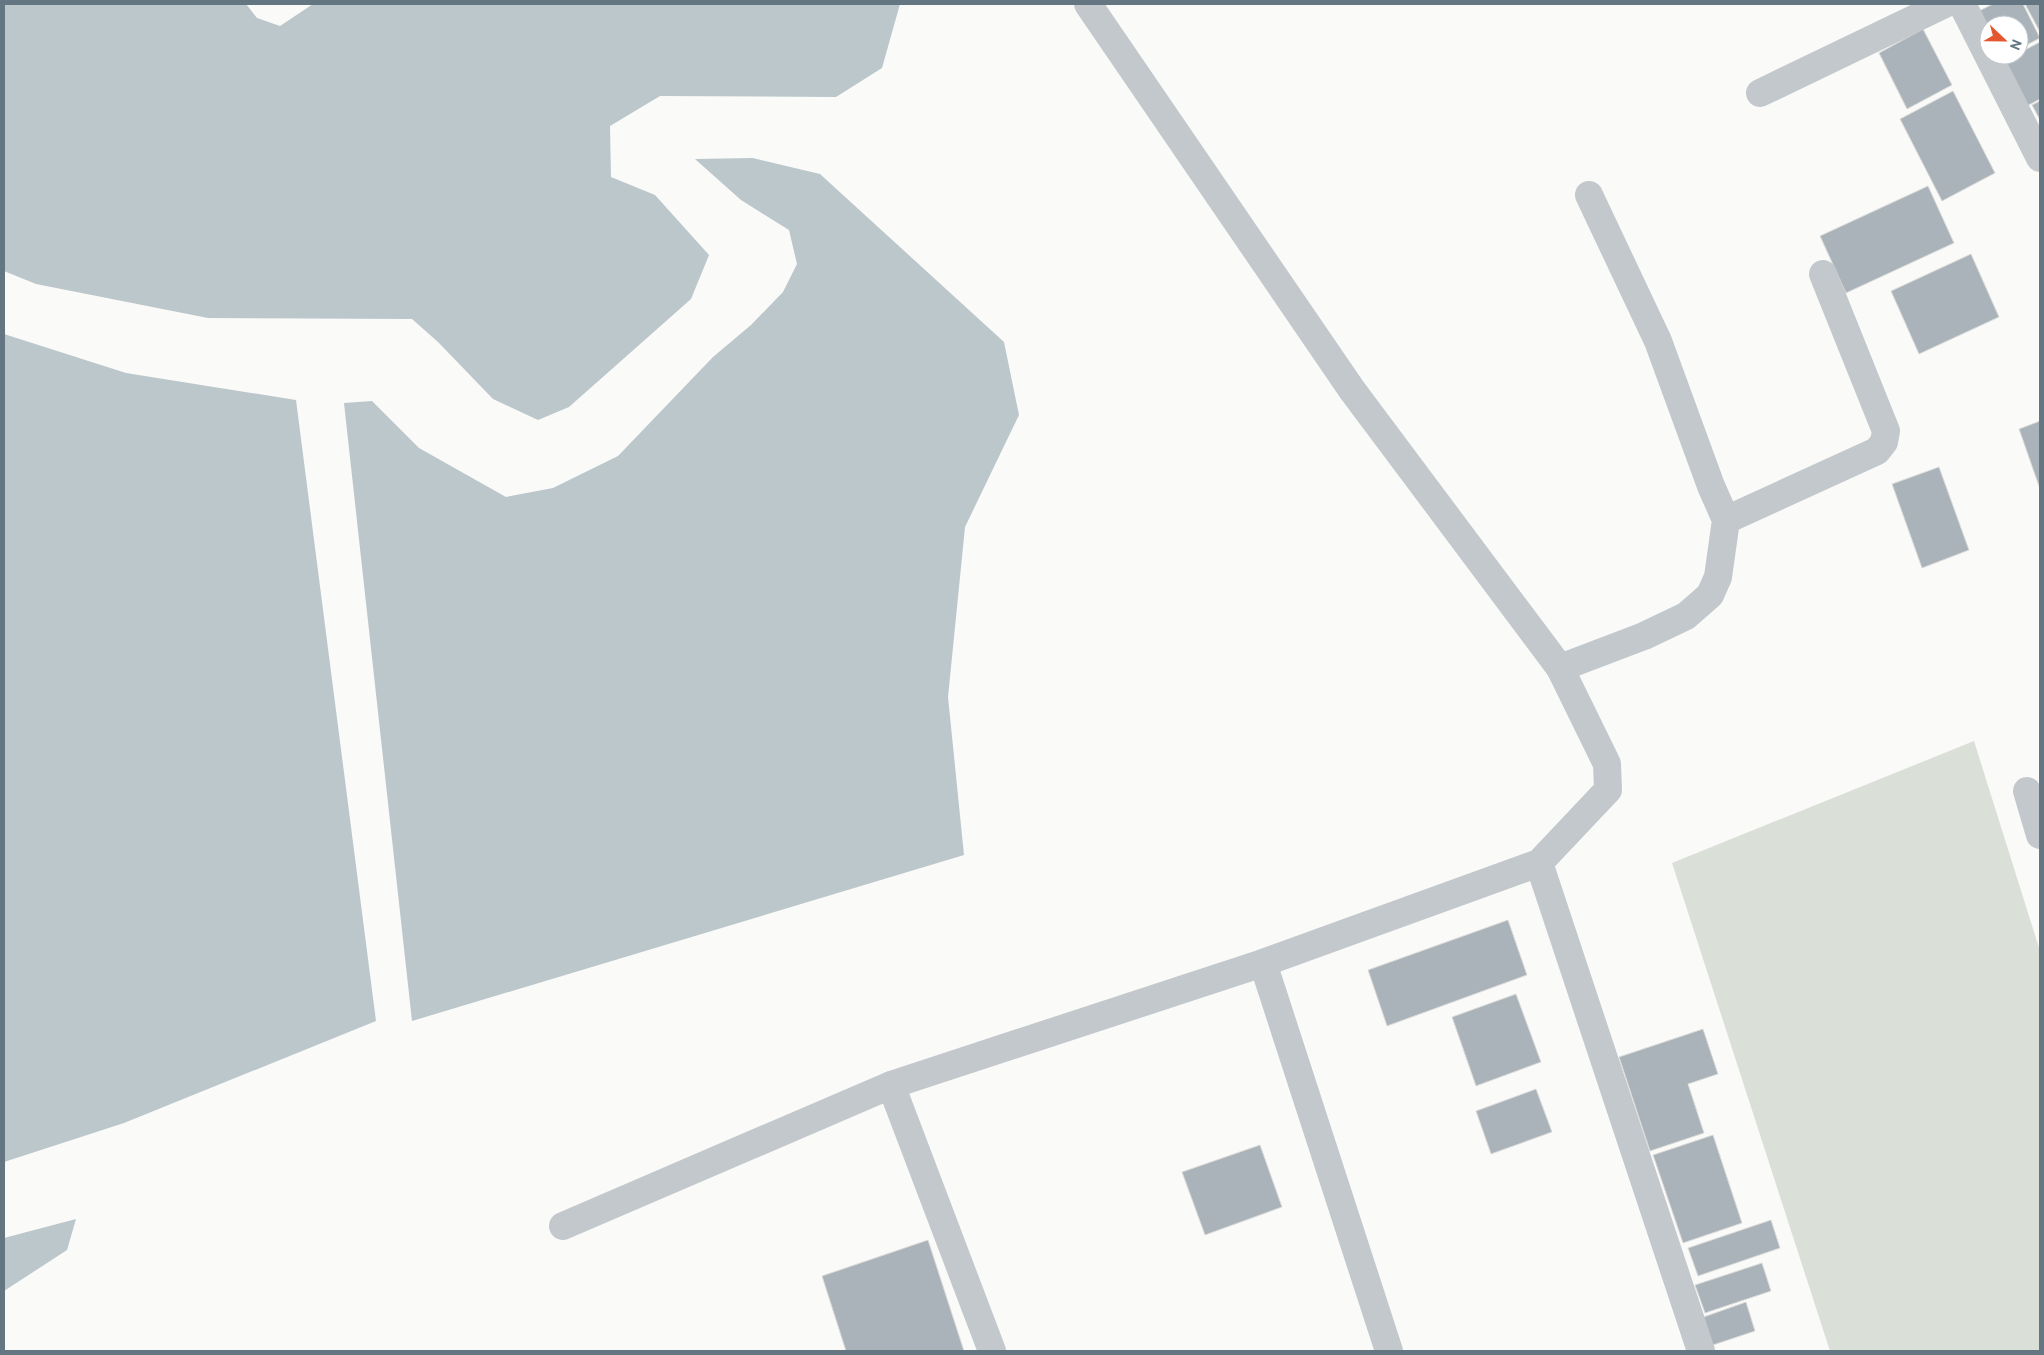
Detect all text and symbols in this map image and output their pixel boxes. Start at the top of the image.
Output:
north arrow [1979,15,2029,65]
text: N [2005,36,2024,52]

